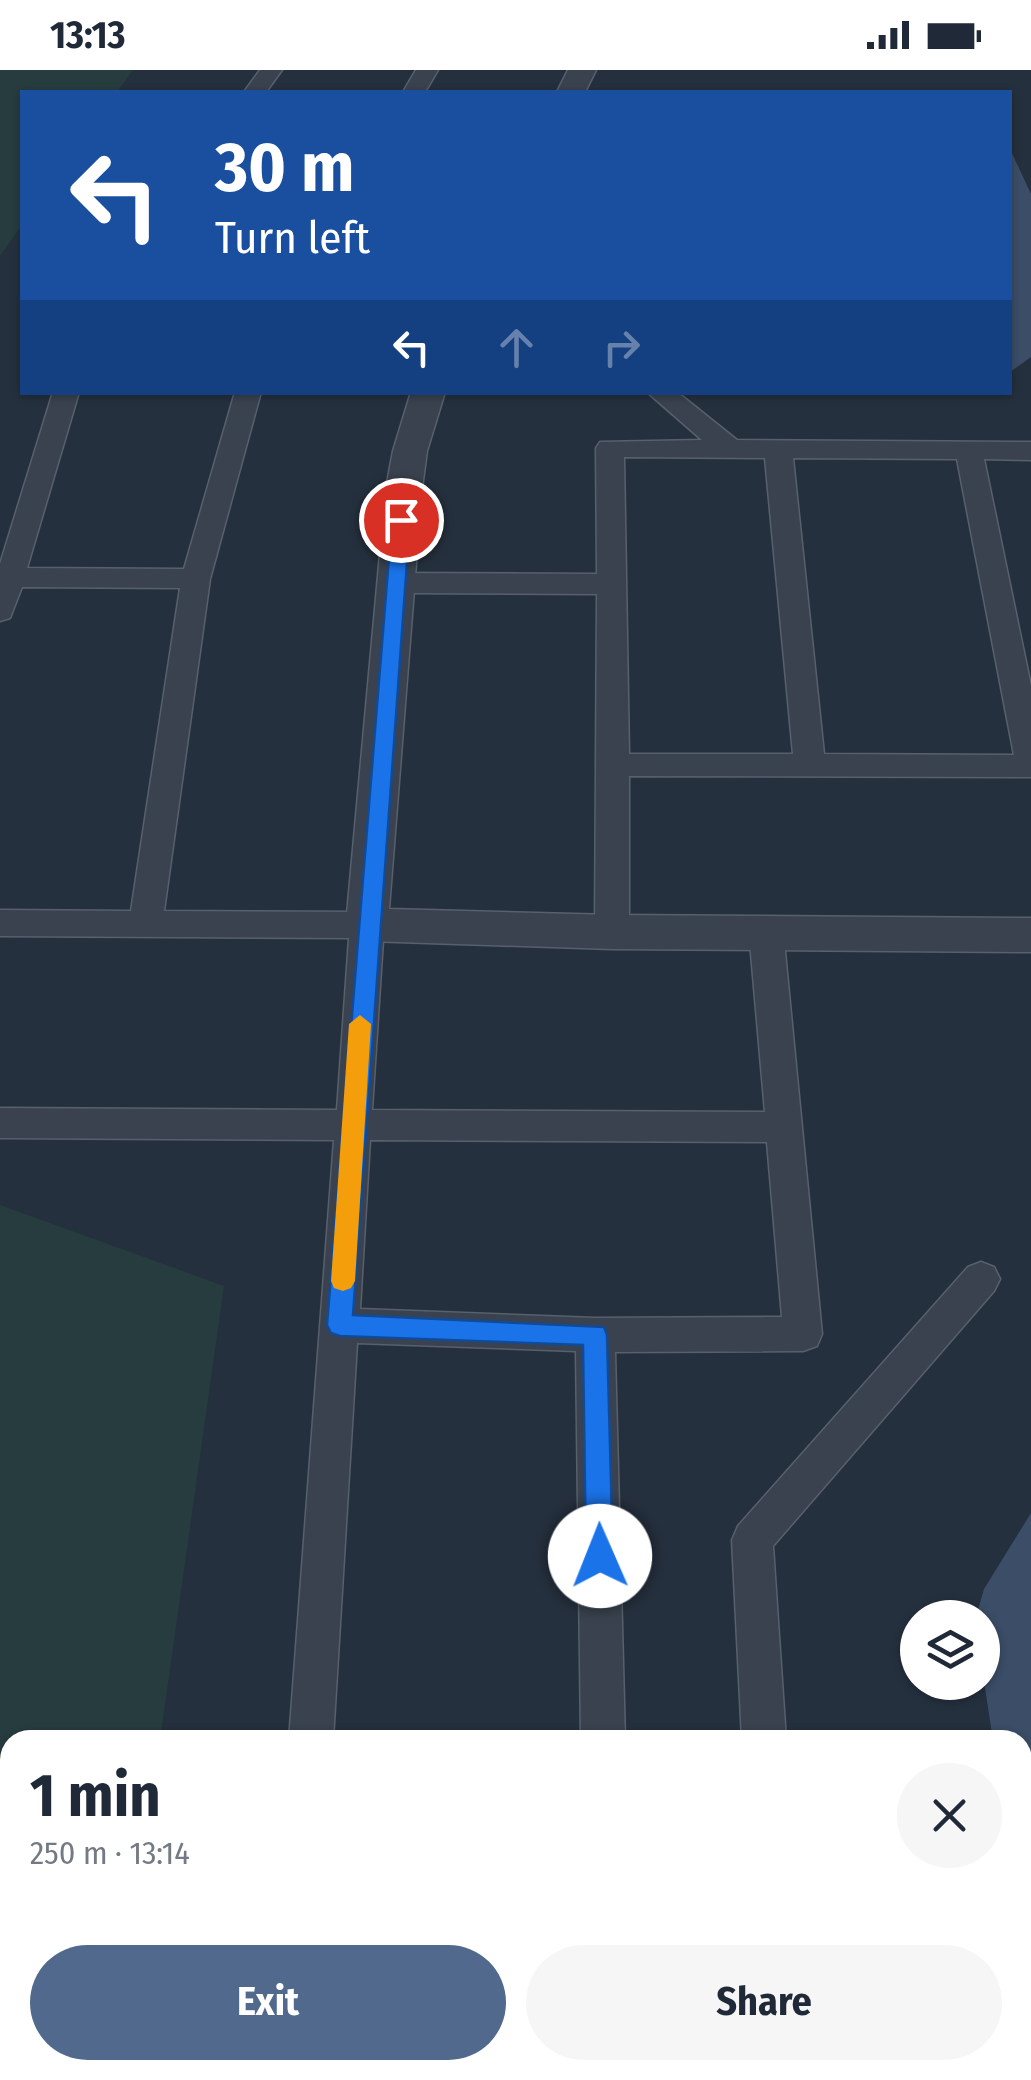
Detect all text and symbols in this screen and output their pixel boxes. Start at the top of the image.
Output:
text: 13:13 [50,12,126,58]
text: 30 m [215,126,354,210]
icon: left [50,130,180,260]
text: Turn left [215,211,370,265]
icon: left [384,320,439,375]
icon: ahead [489,320,544,375]
icon: right [594,320,649,375]
pin [359,478,444,563]
icon: arrive [374,493,429,548]
position arrow [548,1504,652,1608]
map controls [900,1600,1000,1700]
button: layers [900,1600,1000,1700]
text: 1 min [30,1760,161,1832]
button: close [897,1763,1002,1868]
text: 250 m · 13:14 [30,1834,190,1872]
button: Exit [30,1945,506,2060]
button: Share [526,1945,1002,2060]

